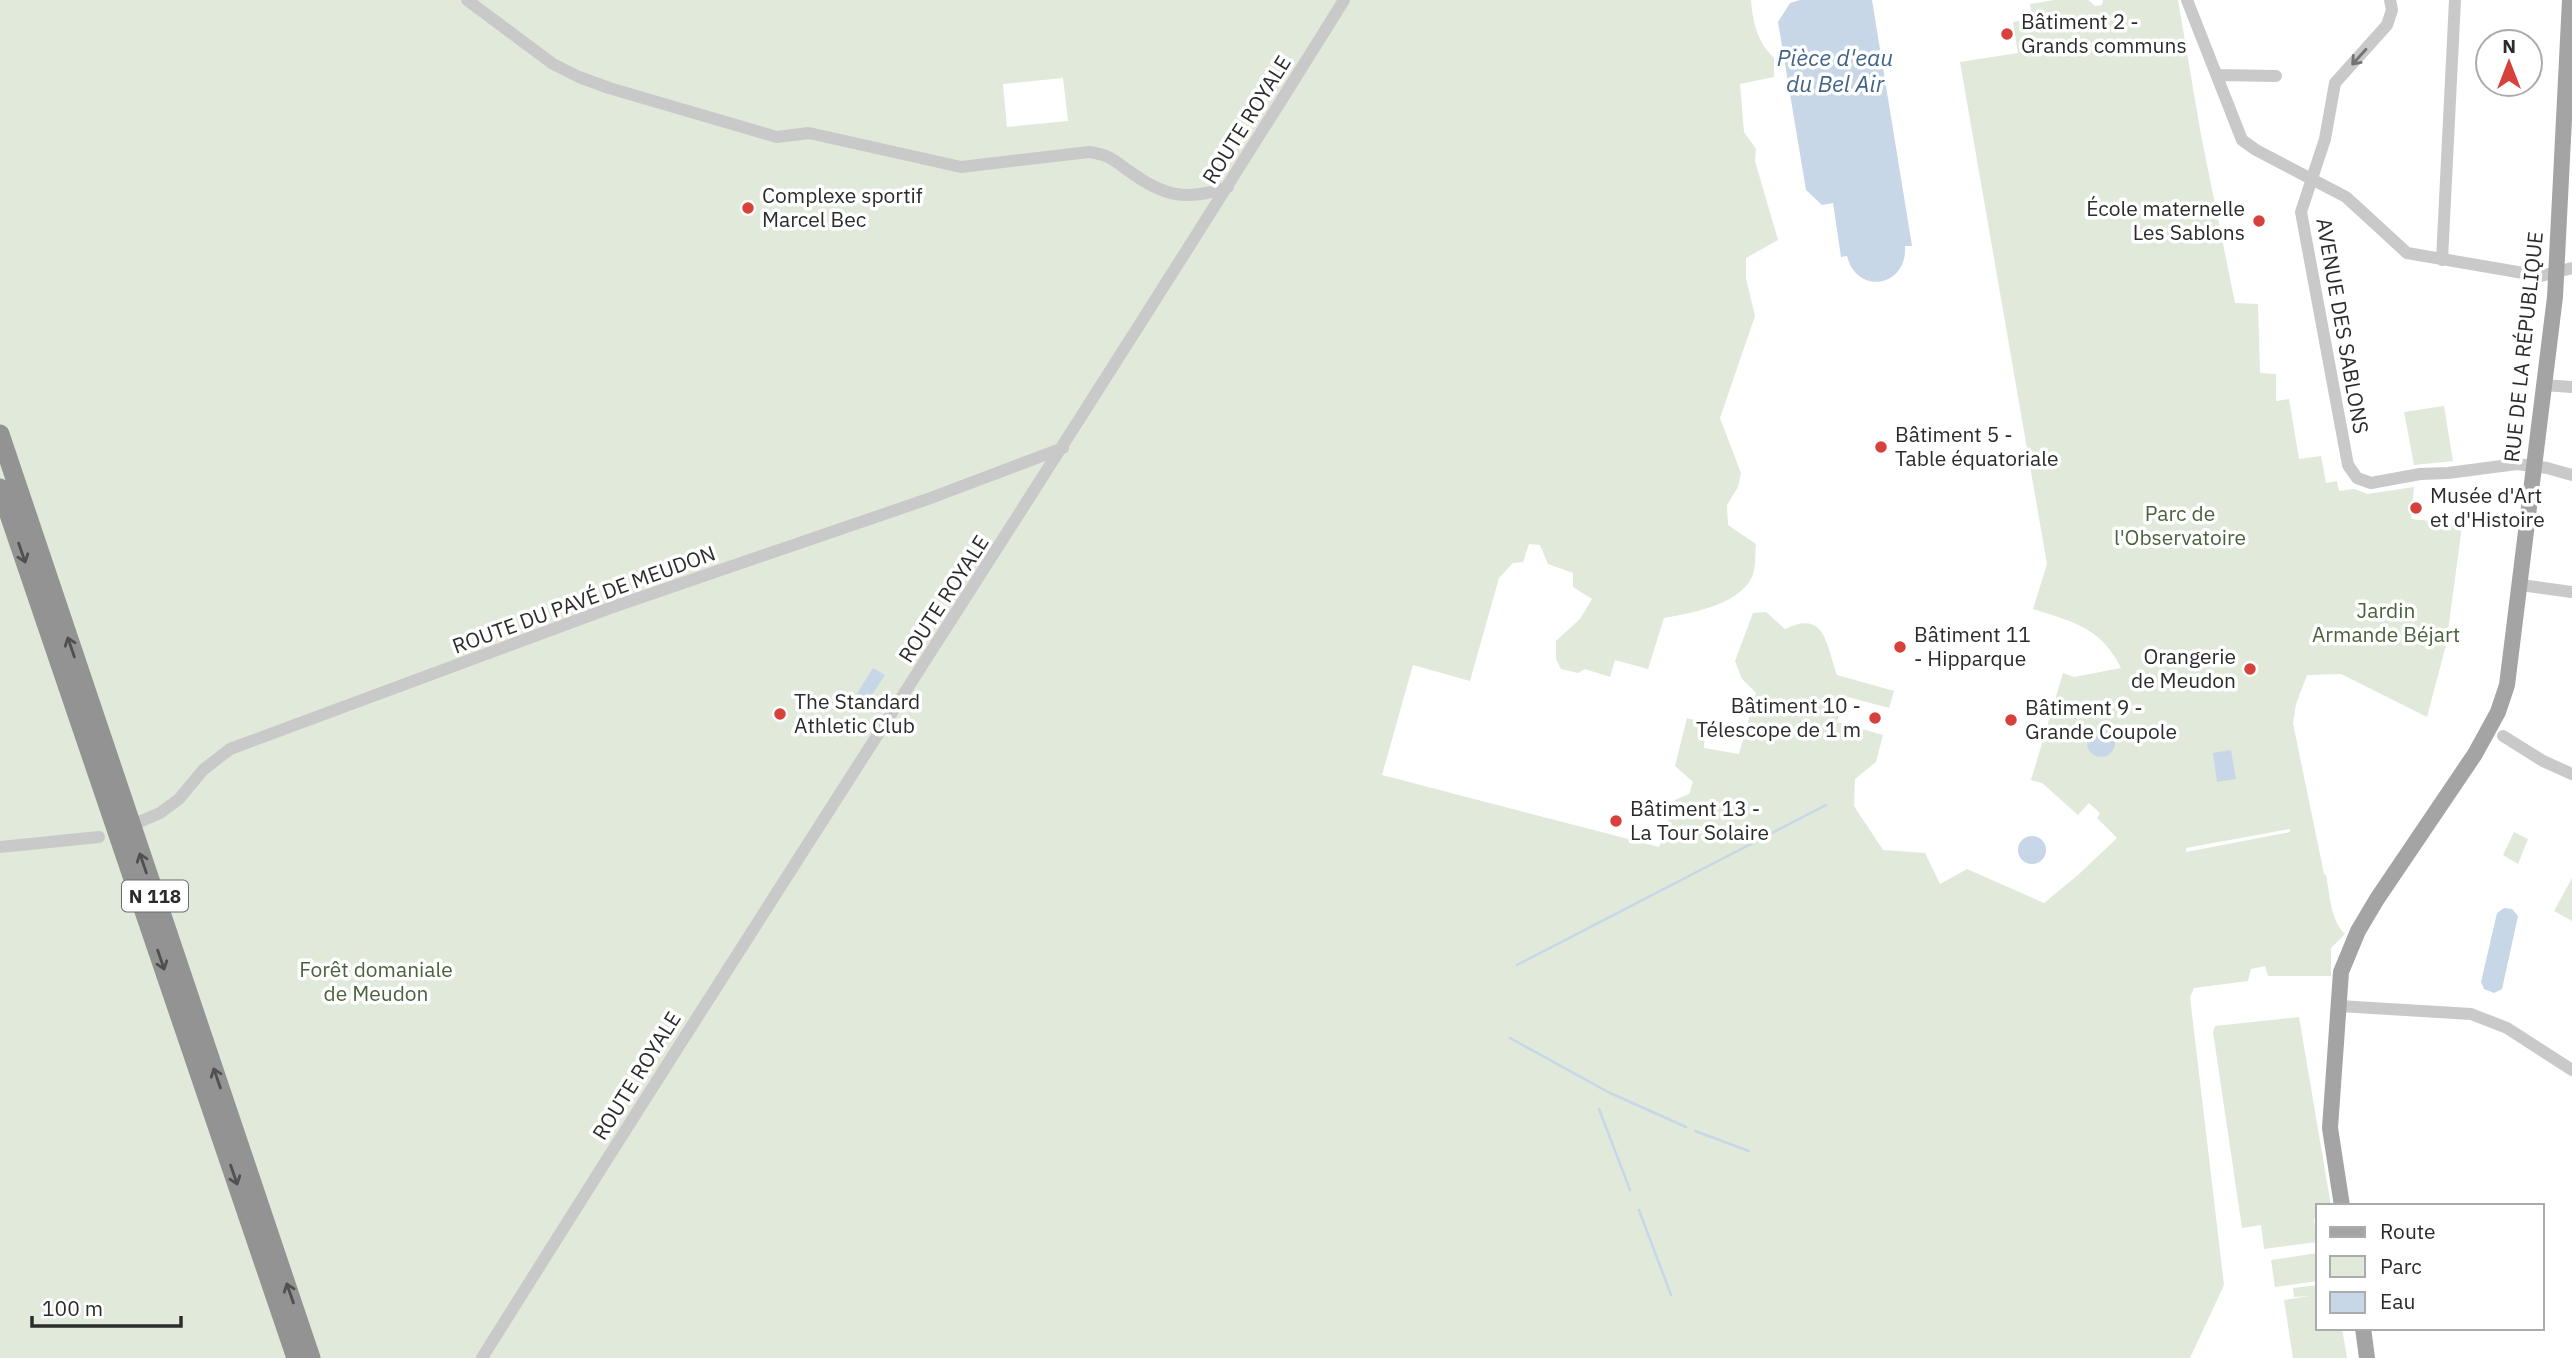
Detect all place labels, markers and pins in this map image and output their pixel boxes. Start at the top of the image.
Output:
place label: Bâtiment 2 - Grands communs [2021,7,2187,59]
marker: Bâtiment 2 - Grands communs [1999,26,2015,42]
place label: Complexe sportif Marcel Bec [762,181,923,233]
place label: École maternelle Les Sablons [2086,194,2245,246]
marker: Complexe sportif Marcel Bec [740,200,756,216]
marker: École maternelle Les Sablons [2251,213,2267,229]
place label: Bâtiment 5 - Table équatoriale [1895,420,2058,472]
marker: Bâtiment 5 - Table équatoriale [1873,439,1889,455]
place label: Musée d'Art et d'Histoire [2430,481,2545,533]
marker: Musée d'Art et d'Histoire [2408,500,2424,516]
place label: Bâtiment 11 - Hipparque [1914,620,2031,672]
marker: Bâtiment 11 - Hipparque [1892,639,1908,655]
place label: Orangerie de Meudon [2131,642,2236,694]
marker: Orangerie de Meudon [2242,661,2258,677]
place label: The Standard Athletic Club [794,687,920,739]
place label: Bâtiment 10 - Télescope de 1 m [1696,691,1861,743]
place label: Bâtiment 9 - Grande Coupole [2025,693,2177,745]
marker: The Standard Athletic Club [772,706,788,722]
marker: Bâtiment 10 - Télescope de 1 m [1867,710,1883,726]
marker: Bâtiment 9 - Grande Coupole [2003,712,2019,728]
place label: Bâtiment 13 - La Tour Solaire [1630,794,1769,846]
marker: Bâtiment 13 - La Tour Solaire [1608,813,1624,829]

